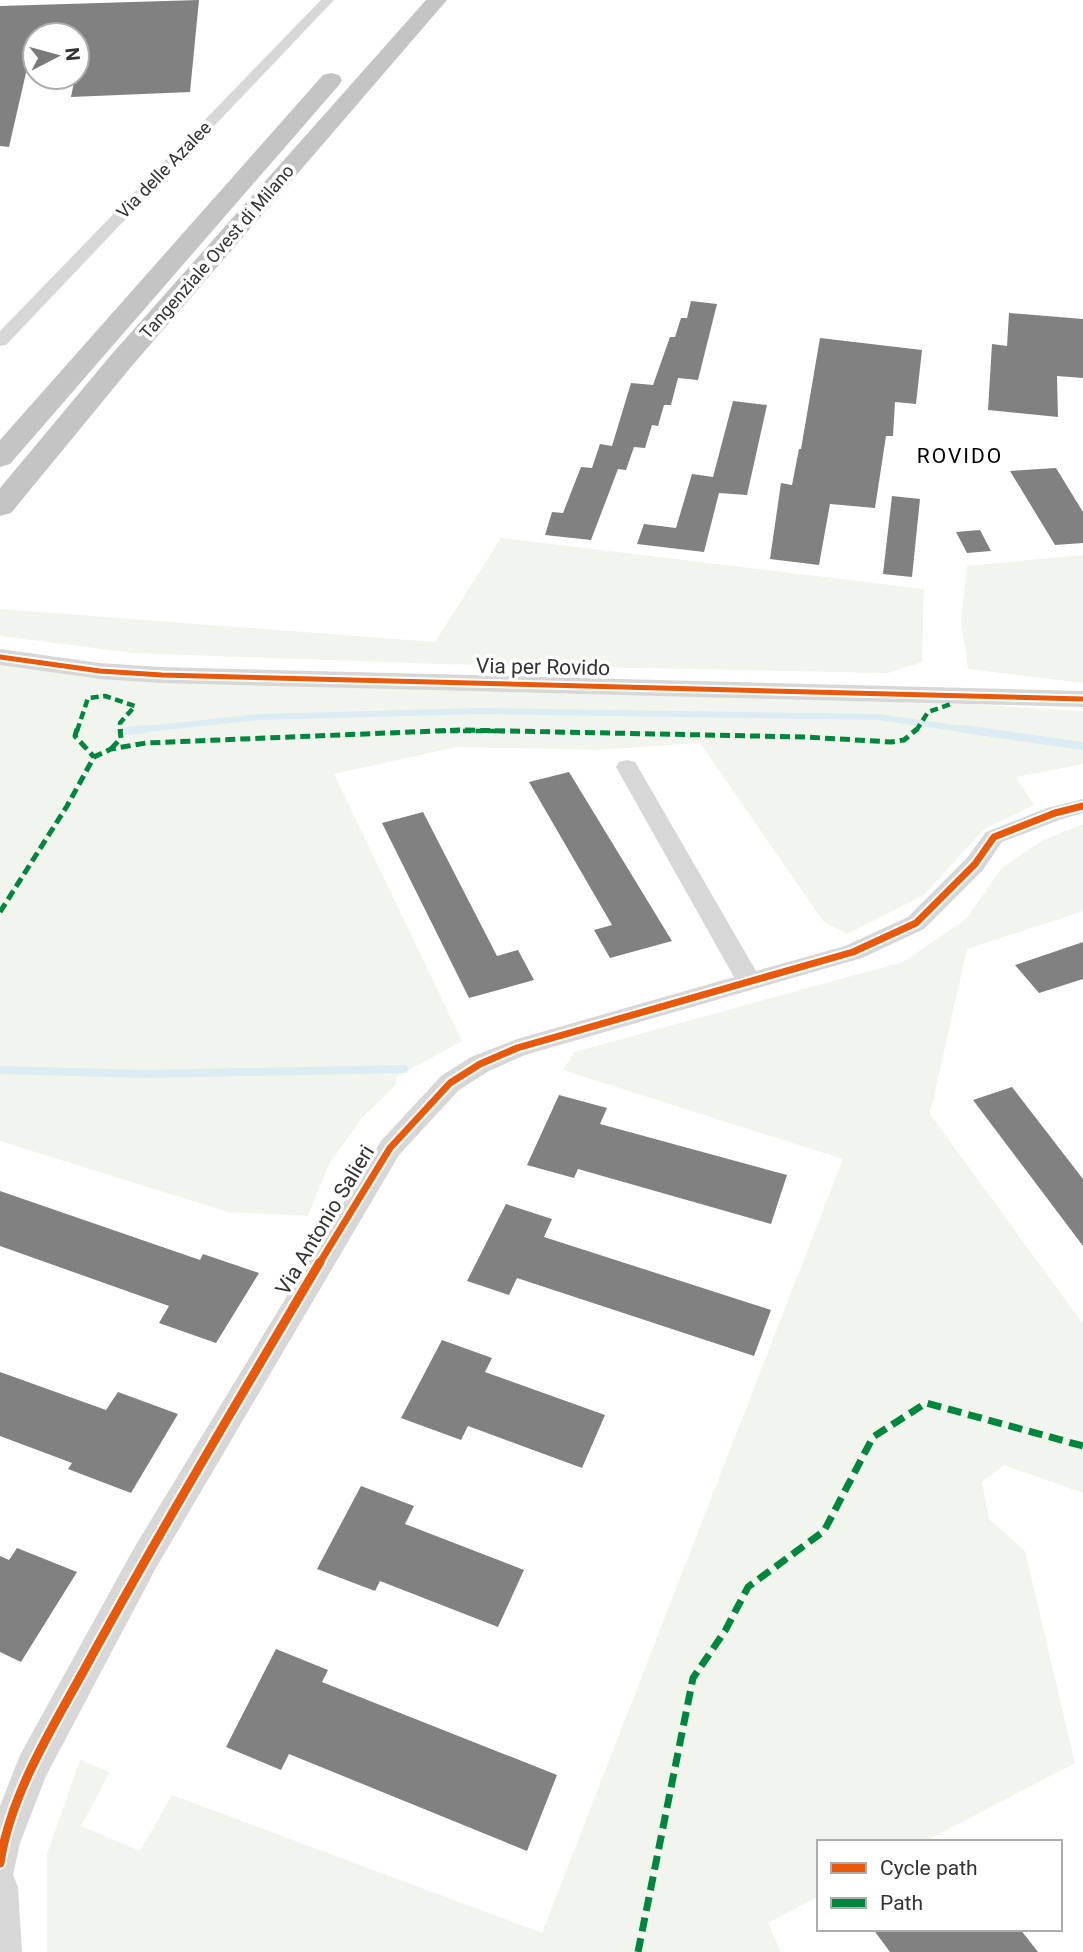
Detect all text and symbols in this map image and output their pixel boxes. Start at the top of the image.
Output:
north arrow [21,21,91,91]
text: N [60,46,85,62]
street label: Via delle Azalee [112,117,215,222]
street label: Tangenziale Ovest di Milano [135,160,298,343]
district label: ROVIDO [917,444,1003,468]
street label: Via per Rovido [476,654,610,680]
street label: Via Antonio Salieri [271,1141,379,1299]
legend [817,1840,1062,1931]
text: Cycle path [880,1856,978,1880]
text: Path [880,1891,923,1915]

